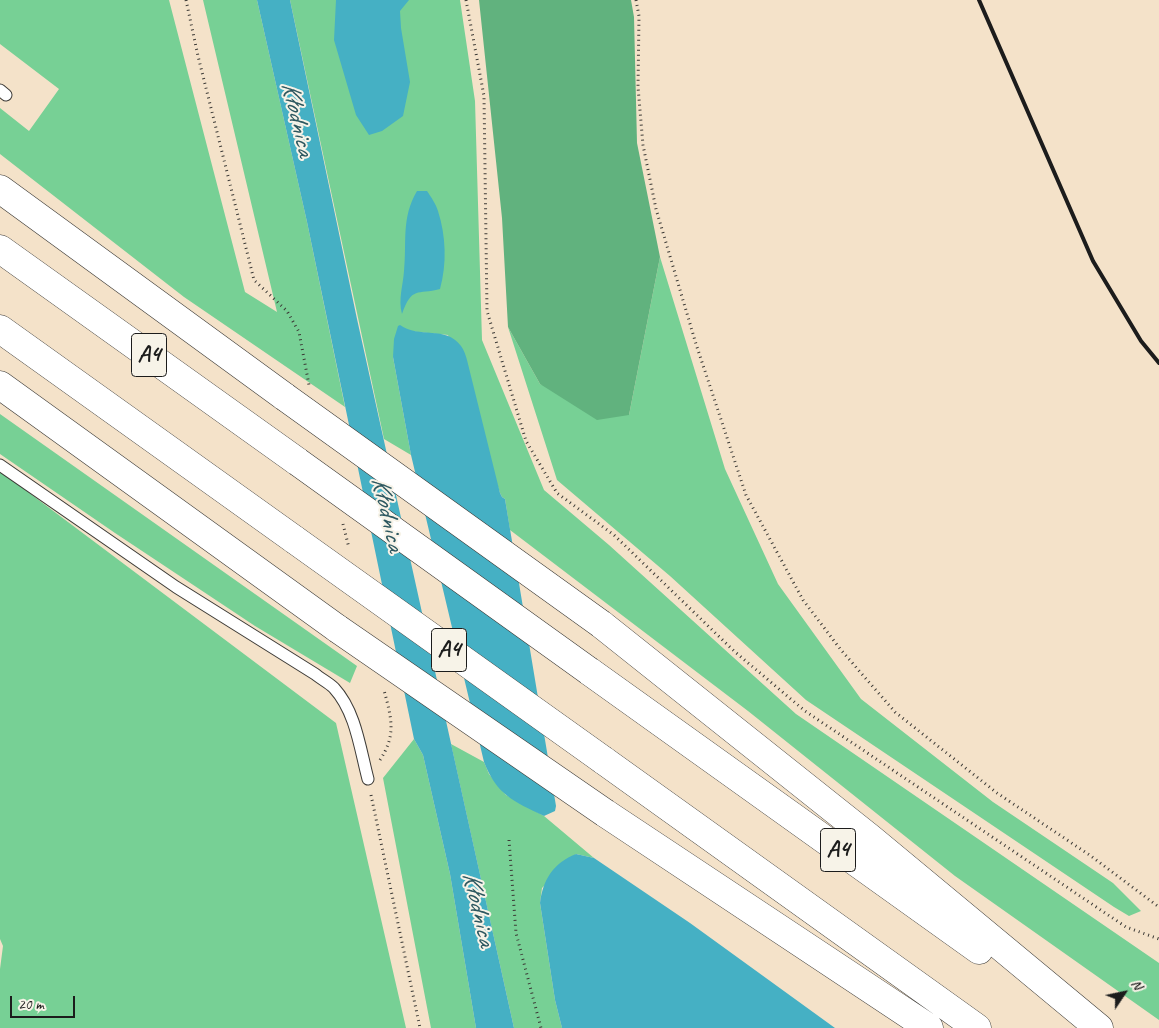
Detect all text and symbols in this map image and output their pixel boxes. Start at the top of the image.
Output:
water label: Kłodnica [273,79,321,159]
road number: A4 [132,334,166,376]
water label: Kłodnica [363,474,411,554]
road number: A4 [432,628,466,672]
road number: A4 [820,828,856,872]
water label: Kłodnica [454,869,502,949]
north arrow [1099,968,1149,1018]
text: N [1127,976,1146,993]
scale bar [12,986,78,1018]
text: 20 m [18,995,44,1014]

